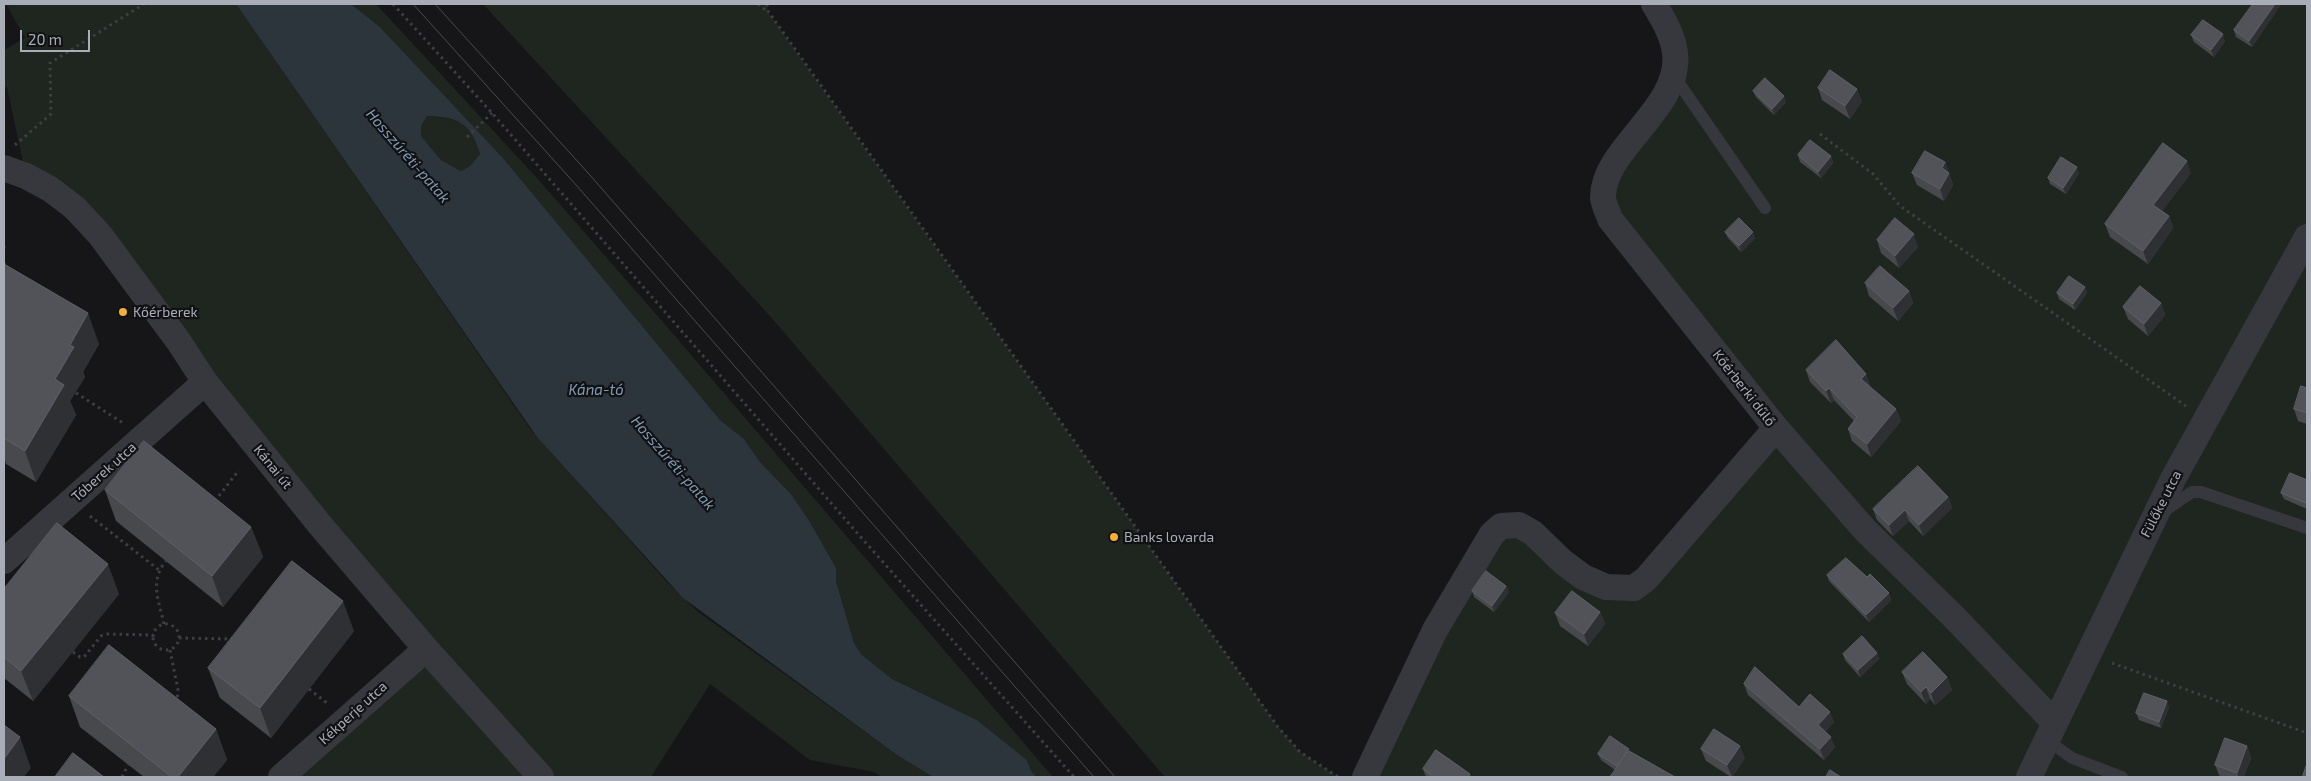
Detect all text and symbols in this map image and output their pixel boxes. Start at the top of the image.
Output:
scale bar [22,20,92,52]
text: 20 m [28,30,62,48]
water label: Hosszúréti-patak [362,105,454,207]
place label: Kőérberek [133,304,198,320]
marker: Kőérberek [117,306,129,318]
street label: Kőérberki dűlő [1709,347,1779,429]
water label: Kána-tó [568,381,624,399]
water label: Hosszúréti-patak [627,412,719,514]
street label: Tóberek utca [68,439,140,505]
street label: Kánai út [250,442,296,492]
street label: Fülőke utca [2137,468,2185,540]
place label: Banks lovarda [1124,529,1214,545]
marker: Banks lovarda [1108,531,1120,543]
street label: Kékperje utca [315,678,391,748]

